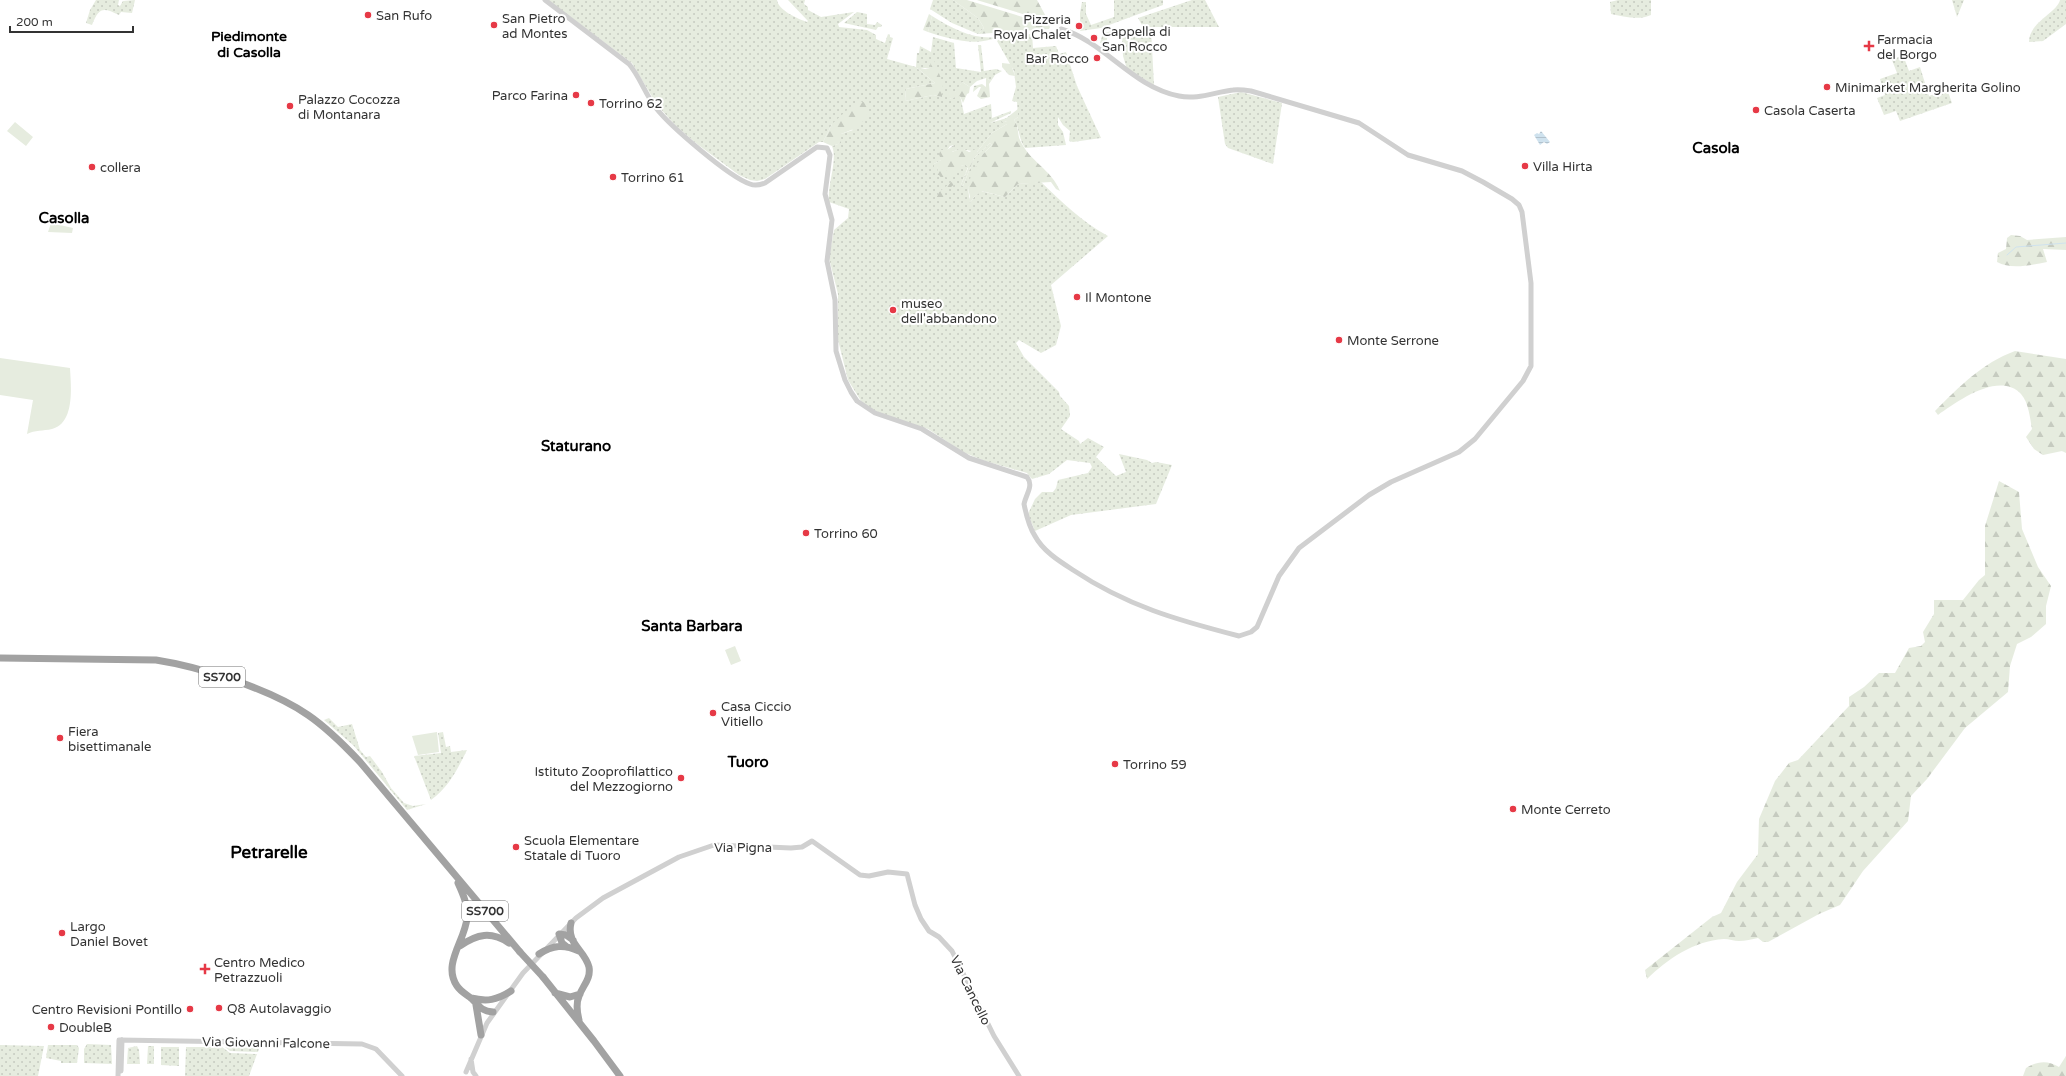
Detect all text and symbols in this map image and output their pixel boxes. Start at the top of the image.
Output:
scale bar [10,8,133,34]
place label: San Rufo [376,8,432,24]
marker: San Rufo [363,10,373,20]
place label: San Pietro ad Montes [502,11,567,42]
place label: Pizzeria Royal Chalet [993,12,1071,43]
text: 200 m [16,15,53,29]
marker: San Pietro ad Montes [489,20,499,30]
marker: Pizzeria Royal Chalet [1074,21,1084,31]
place label: Cappella di San Rocco [1102,24,1171,55]
district label: Piedimonte di Casolla [211,28,287,61]
place label: Farmacia del Borgo [1877,32,1937,63]
marker: Cappella di San Rocco [1089,33,1099,43]
marker: Farmacia del Borgo [1864,41,1874,51]
place label: Bar Rocco [1026,51,1089,67]
marker: Bar Rocco [1092,53,1102,63]
place label: Minimarket Margherita Golino [1835,80,2021,96]
marker: Minimarket Margherita Golino [1822,82,1832,92]
place label: Parco Farina [492,88,568,104]
marker: Parco Farina [571,90,581,100]
place label: Palazzo Cocozza di Montanara [298,92,400,123]
place label: Torrino 62 [599,96,663,112]
marker: Torrino 62 [586,98,596,108]
marker: Palazzo Cocozza di Montanara [285,101,295,111]
place label: Casola Caserta [1764,103,1856,119]
marker: Casola Caserta [1751,105,1761,115]
district label: Casola [1692,139,1740,157]
place label: Villa Hirta [1533,159,1592,175]
place label: collera [100,160,141,176]
marker: Villa Hirta [1520,161,1530,171]
marker: collera [87,162,97,172]
place label: Torrino 61 [621,170,685,186]
marker: Torrino 61 [608,172,618,182]
district label: Casolla [38,209,90,227]
place label: Il Montone [1085,290,1151,306]
marker: Il Montone [1072,292,1082,302]
place label: museo dell'abbandono [901,296,997,327]
marker: museo dell'abbandono [888,305,898,315]
place label: Monte Serrone [1347,333,1439,349]
marker: Monte Serrone [1334,335,1344,345]
district label: Staturano [541,437,611,455]
place label: Torrino 60 [814,526,878,542]
marker: Torrino 60 [801,528,811,538]
district label: Santa Barbara [641,617,743,635]
road number: SS700 [199,667,245,687]
place label: Casa Ciccio Vitiello [721,699,792,730]
marker: Casa Ciccio Vitiello [708,708,718,718]
place label: Fiera bisettimanale [68,724,151,755]
marker: Fiera bisettimanale [55,733,65,743]
district label: Tuoro [726,753,769,771]
place label: Torrino 59 [1123,757,1187,773]
marker: Torrino 59 [1110,759,1120,769]
place label: Istituto Zooprofilattico del Mezzogiorno [534,764,673,795]
marker: Istituto Zooprofilattico del Mezzogiorno [676,773,686,783]
place label: Monte Cerreto [1521,802,1611,818]
marker: Monte Cerreto [1508,804,1518,814]
place label: Scuola Elementare Statale di Tuoro [524,833,639,864]
street label: Via Pigna [714,840,772,856]
district label: Petrarelle [230,842,308,863]
marker: Scuola Elementare Statale di Tuoro [511,842,521,852]
road number: SS700 [462,901,508,921]
place label: Largo Daniel Bovet [70,919,148,950]
marker: Largo Daniel Bovet [57,928,67,938]
street label: Via Cancello [946,953,994,1028]
place label: Centro Medico Petrazzuoli [214,955,305,986]
marker: Centro Medico Petrazzuoli [199,963,211,975]
place label: Q8 Autolavaggio [227,1001,331,1017]
place label: Centro Revisioni Pontillo [32,1002,182,1018]
marker: Q8 Autolavaggio [214,1003,224,1013]
marker: Centro Revisioni Pontillo [185,1004,195,1014]
place label: DoubleB [59,1020,112,1036]
marker: DoubleB [46,1022,56,1032]
street label: Via Giovanni Falcone [202,1034,330,1052]

